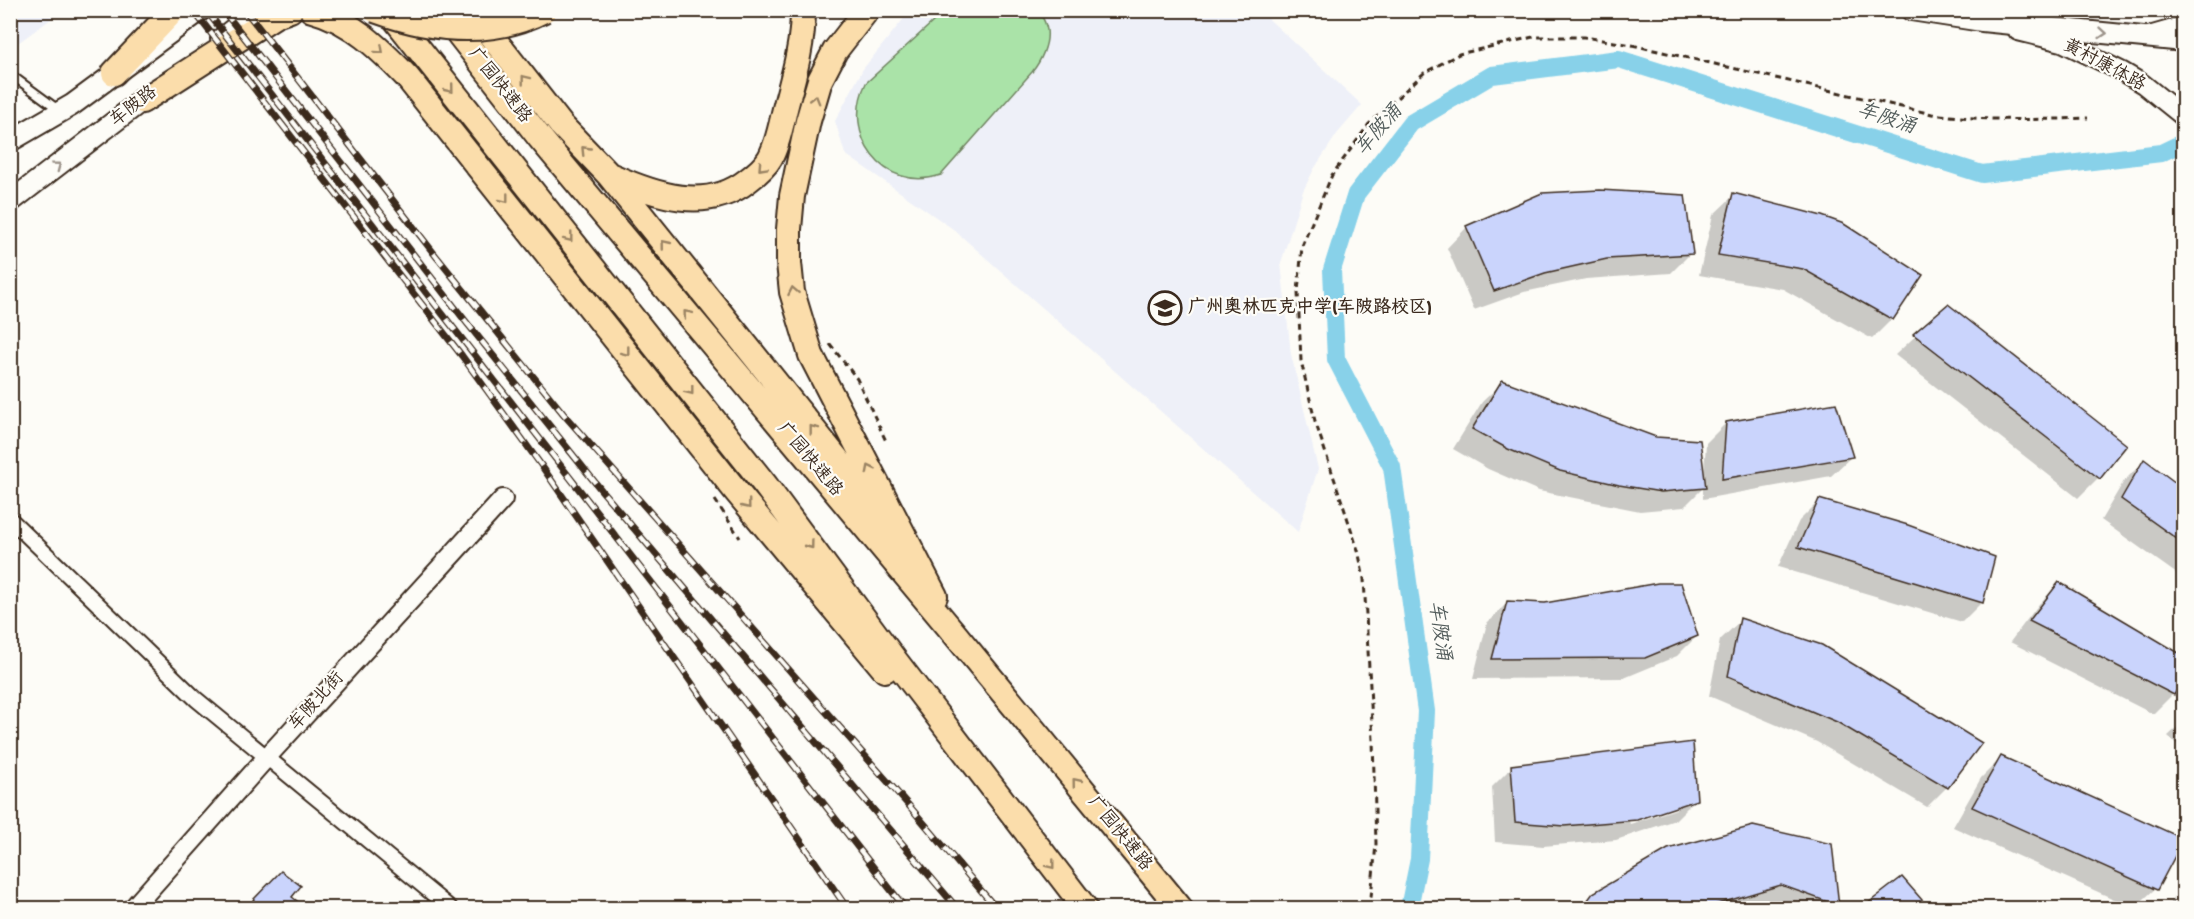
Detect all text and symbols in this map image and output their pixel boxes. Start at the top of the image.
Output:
one-way arrow [2098,26,2107,39]
street label: 黄村康体路 [2059,34,2150,96]
one-way arrow [373,43,384,54]
street label: 广园快速路 [463,43,536,128]
one-way arrow [521,74,532,85]
street label: 车陂路 [106,81,162,132]
one-way arrow [443,83,454,94]
one-way arrow [807,94,820,104]
water label: 车陂涌 [1854,98,1920,141]
water label: 车陂涌 [1350,99,1409,161]
one-way arrow [581,146,592,156]
one-way arrow [759,159,770,170]
one-way arrow [50,162,61,173]
one-way arrow [497,193,508,204]
one-way arrow [562,231,573,242]
one-way arrow [661,240,672,251]
one-way arrow [787,286,800,296]
school or university icon: 广州奥林匹克中学(车陂路校区) [1147,290,1183,326]
place label: 广州奥林匹克中学(车陂路校区) [1188,296,1432,319]
one-way arrow [684,310,695,321]
one-way arrow [618,346,629,357]
one-way arrow [683,384,694,395]
street label: 广园快速路 [772,418,847,501]
one-way arrow [810,425,821,436]
one-way arrow [866,464,877,475]
one-way arrow [740,498,751,509]
one-way arrow [802,538,813,549]
water label: 车陂涌 [1422,599,1456,663]
street label: 车陂北街 [284,668,349,736]
one-way arrow [1072,778,1083,789]
street label: 广园快速路 [1083,792,1156,876]
one-way arrow [1043,858,1054,869]

